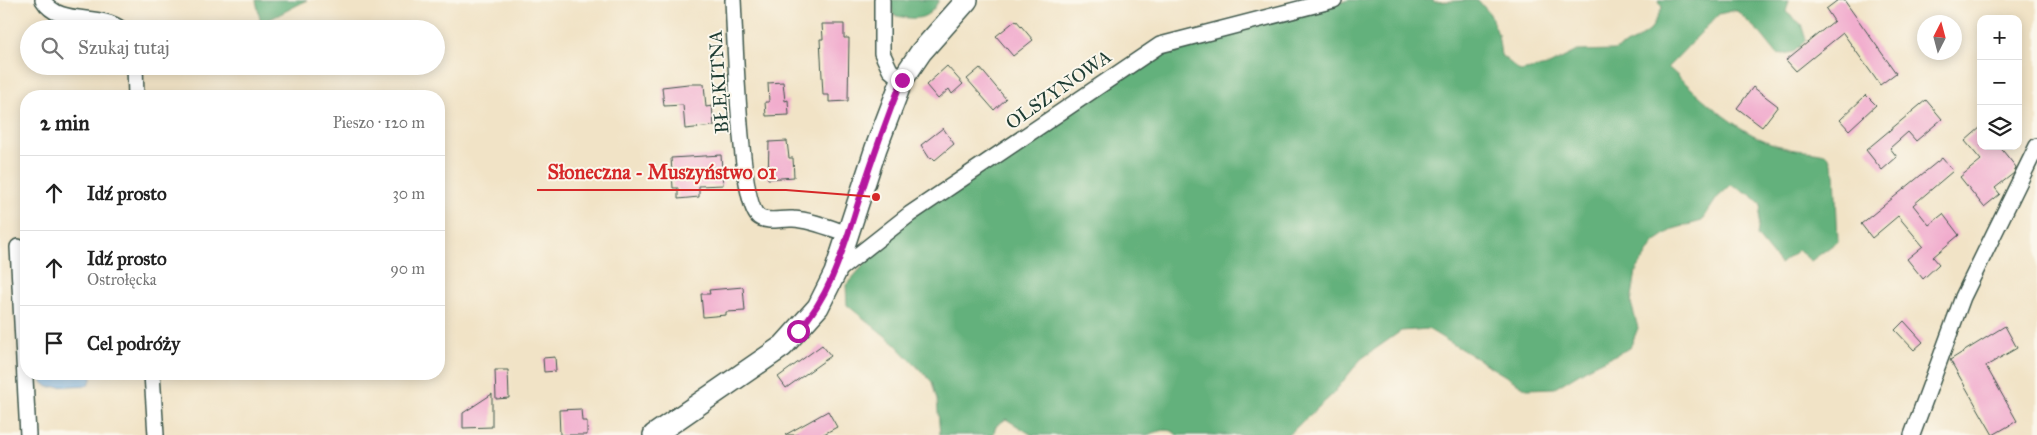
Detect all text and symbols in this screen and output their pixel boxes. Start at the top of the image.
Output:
north arrow [1917,15,1962,60]
map controls [1977,15,2022,150]
button: + [1977,15,2022,60]
search box [20,20,445,75]
street label: BŁĘKITNA [703,29,734,134]
icon: search [38,34,66,62]
text: Szukaj tutaj [78,36,170,59]
street label: OLSZYNOWA [1001,44,1116,134]
button: − [1977,60,2022,105]
route end [891,69,914,92]
button: layers [1977,105,2022,150]
text: 2 min [40,110,90,136]
text: Pieszo · 120 m [333,113,425,132]
callout: Słoneczna - Muszyństwo 01 [537,155,786,190]
text: Słoneczna - Muszyństwo 01 [548,160,777,185]
icon: ahead [40,179,68,207]
text: Idź prosto [87,182,167,205]
text: 30 m [392,184,425,203]
text: Idź prosto [87,247,167,270]
icon: ahead [40,254,68,282]
text: 90 m [390,259,425,278]
text: Ostrołęcka [87,270,157,289]
route start [787,320,810,343]
icon: arrive [40,329,68,357]
text: Cel podróży [87,332,180,355]

